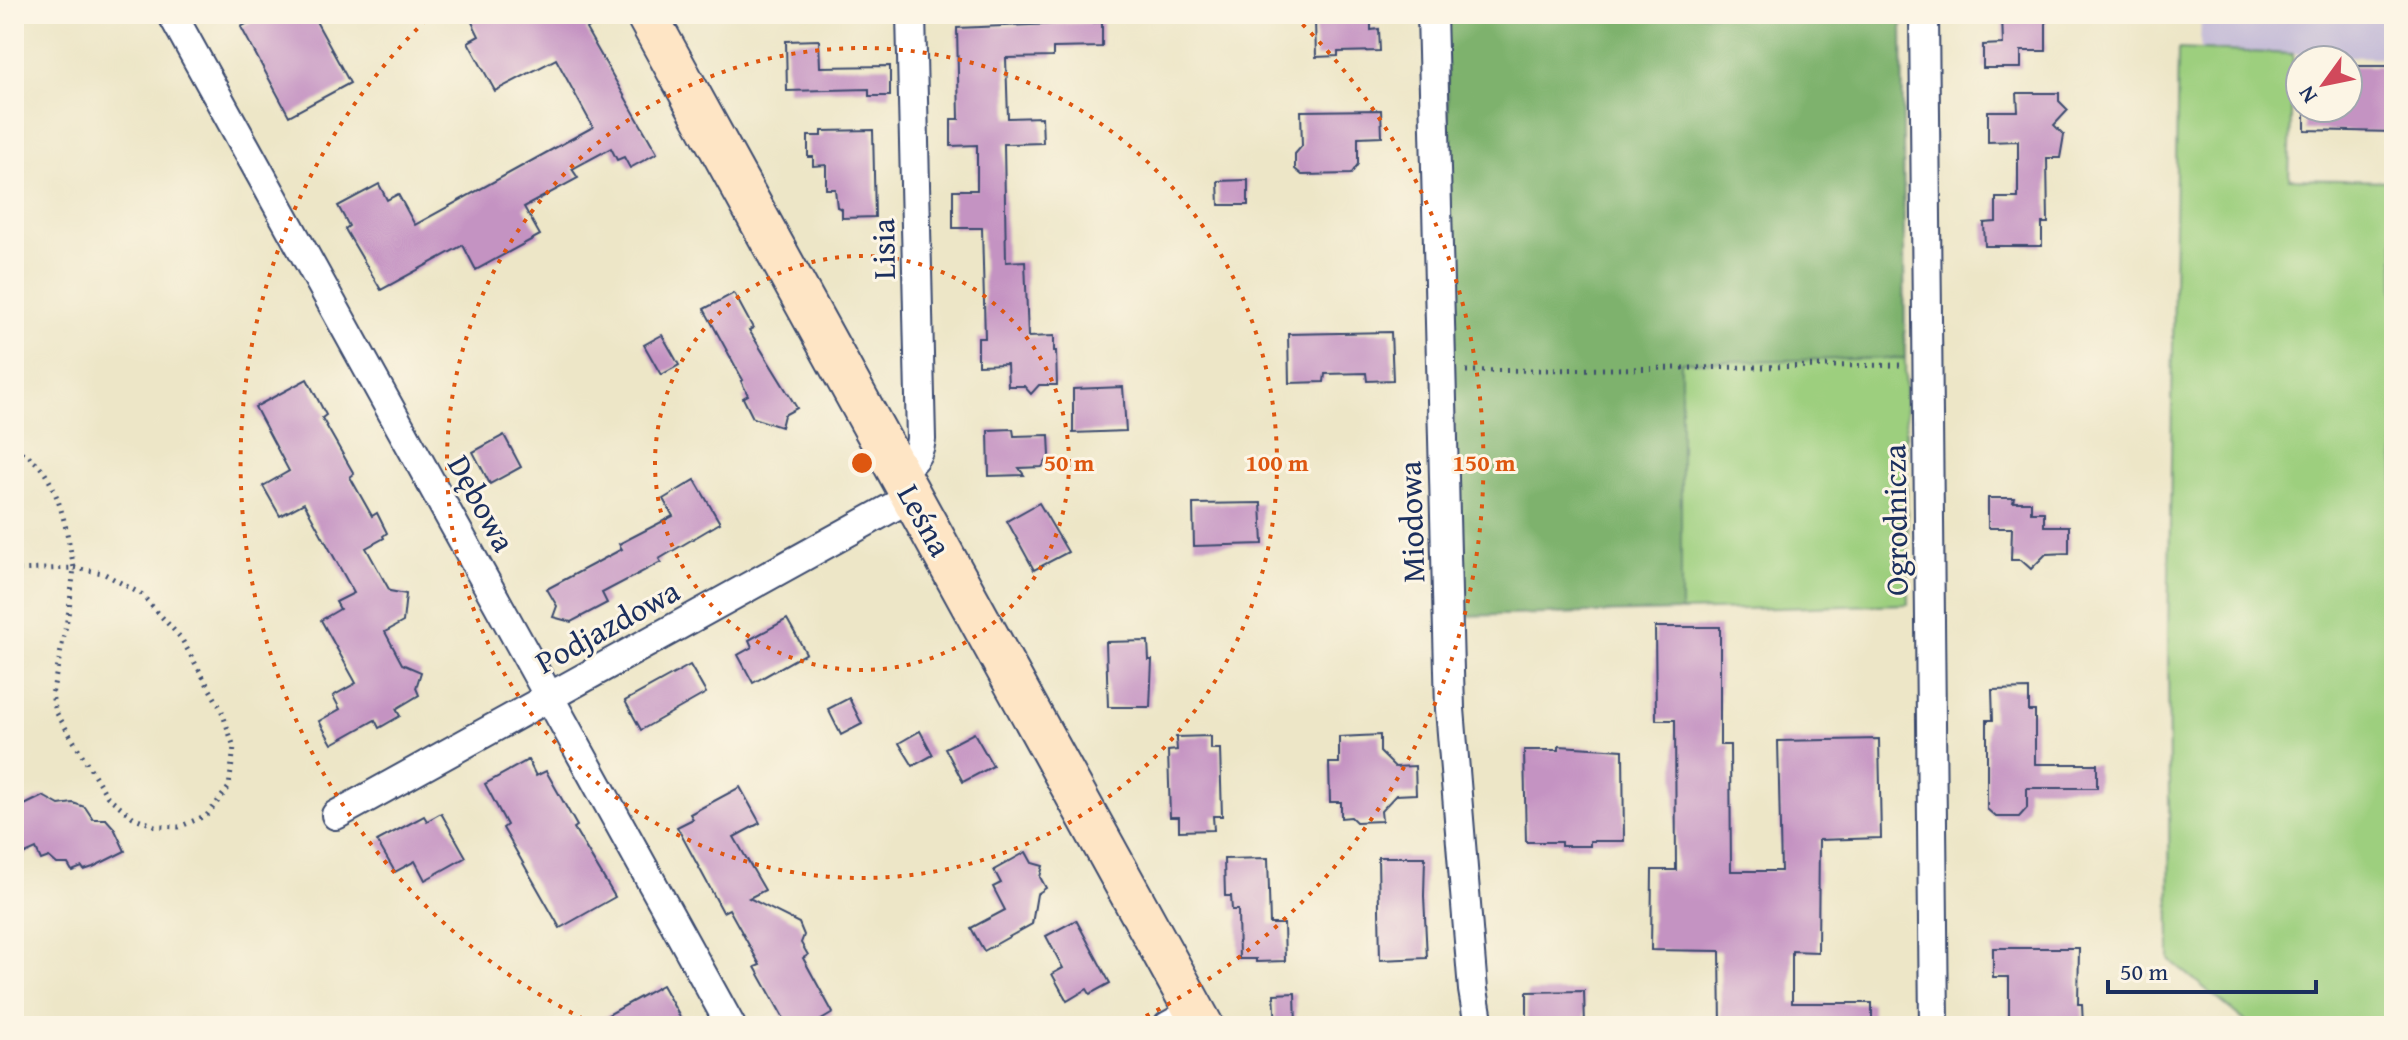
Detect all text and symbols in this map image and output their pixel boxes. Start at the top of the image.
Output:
north arrow [2284,44,2364,124]
text: N [2290,80,2325,110]
street label: Lisia [859,218,907,280]
street label: Ogrodnicza [1870,444,1920,596]
text: 50 m [1044,445,1095,480]
text: 100 m [1245,445,1309,480]
text: 150 m [1452,445,1516,480]
street label: Dębowa [436,446,528,560]
centre of rings [848,449,876,477]
street label: Miodowa [1385,460,1437,584]
street label: Leśna [886,475,964,565]
street label: Podjazdowa [526,567,688,685]
scale bar [2108,944,2316,994]
text: 50 m [2120,954,2168,989]

